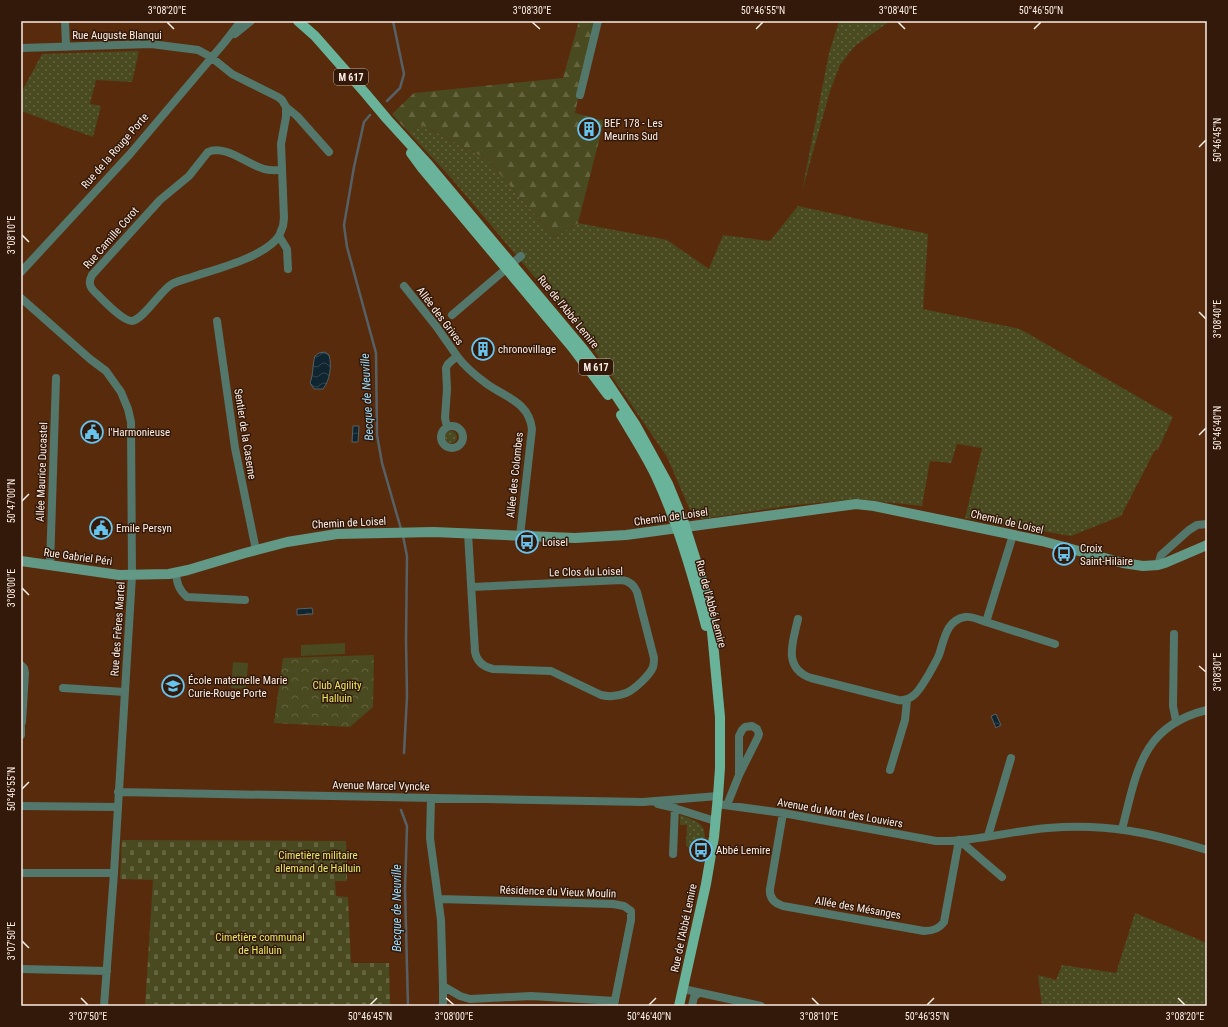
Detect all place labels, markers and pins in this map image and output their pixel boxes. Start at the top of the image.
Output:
building icon: BEF 178 - Les Meurins Sud [576,116,602,142]
place label: BEF 178 - Les Meurins Sud [604,117,663,143]
building icon: chronovillage [470,336,496,362]
place label: chronovillage [498,343,556,356]
public building icon: l'Harmonieuse [79,419,105,445]
place label: l'Harmonieuse [108,426,170,439]
public building icon: Emile Persyn [88,515,114,541]
place label: Emile Persyn [116,522,172,535]
bus stop icon: Loisel [514,529,540,555]
place label: Loisel [542,536,568,549]
bus stop icon: Croix Saint-Hilaire [1051,541,1077,567]
place label: Croix Saint-Hilaire [1080,542,1133,568]
school or university icon: École maternelle Marie Curie-Rouge Porte [160,673,186,699]
place label: École maternelle Marie Curie-Rouge Porte [188,674,287,700]
bus stop icon: Abbé Lemire [688,837,714,863]
place label: Abbé Lemire [716,844,770,857]

